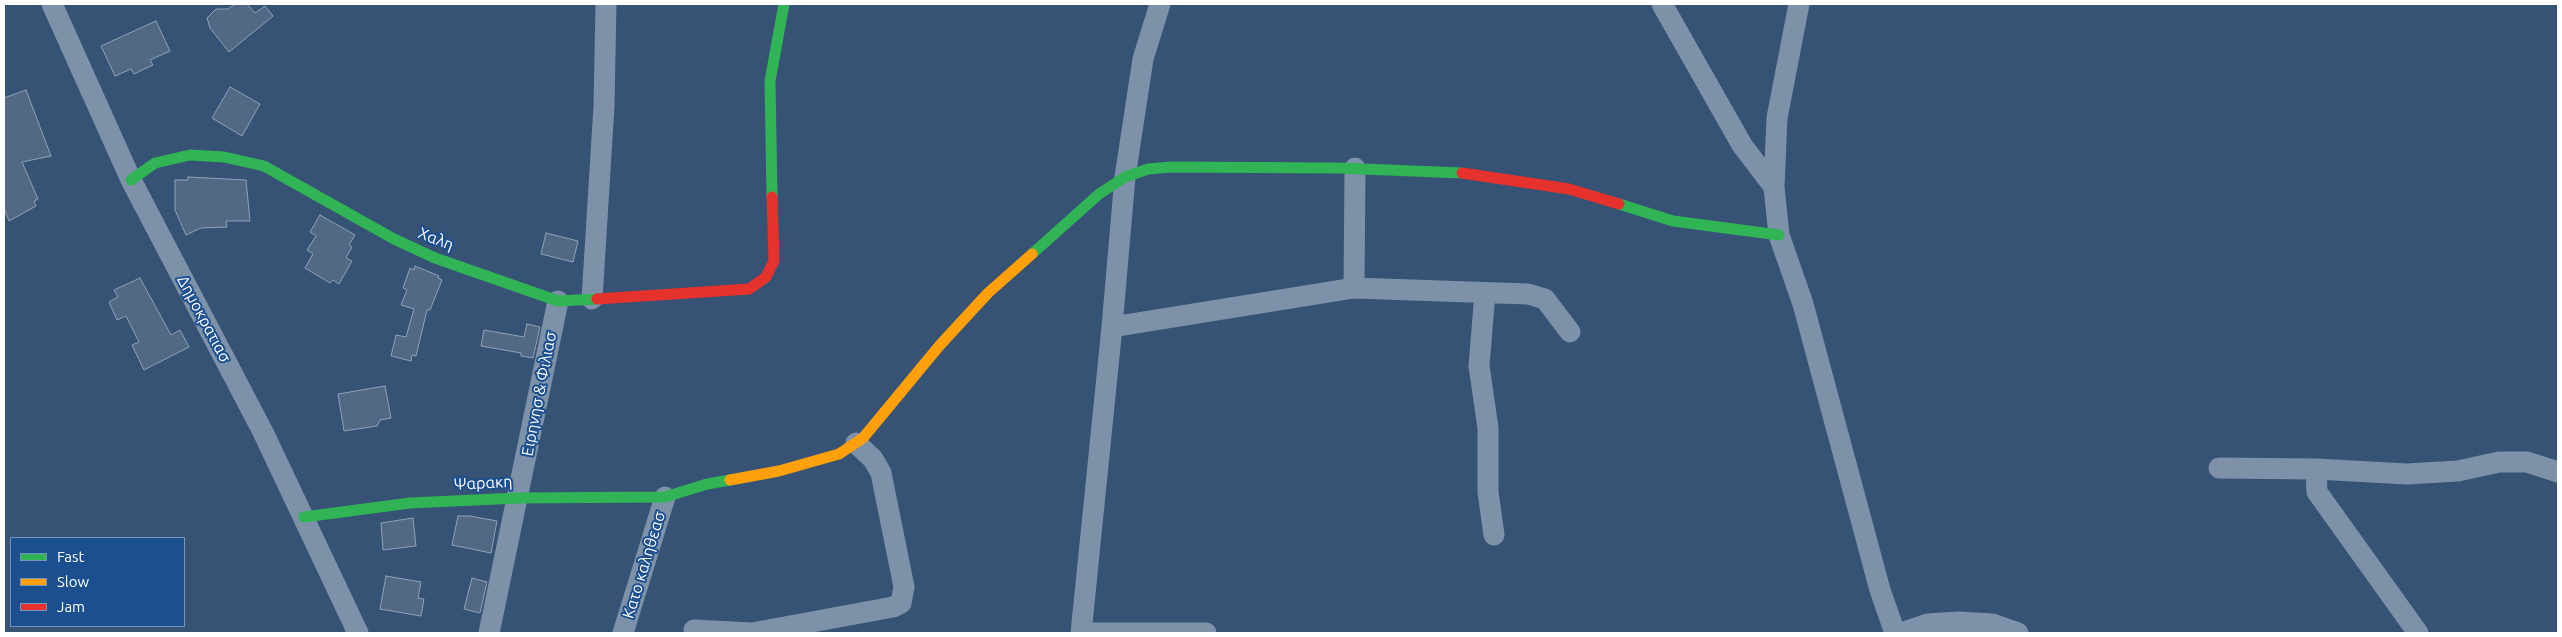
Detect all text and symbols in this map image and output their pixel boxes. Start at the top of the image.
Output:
street label: Χαλη [415,223,457,255]
street label: Δημοκρατιασ [173,272,235,366]
street label: Ειρηνησ & Φιλιασ [518,330,560,458]
street label: Ψαρακη [453,472,513,494]
street label: Κατο καληθεασ [619,509,669,621]
legend [10,537,185,627]
text: Fast [57,548,84,565]
text: Slow [57,573,89,590]
text: Jam [57,598,85,615]

